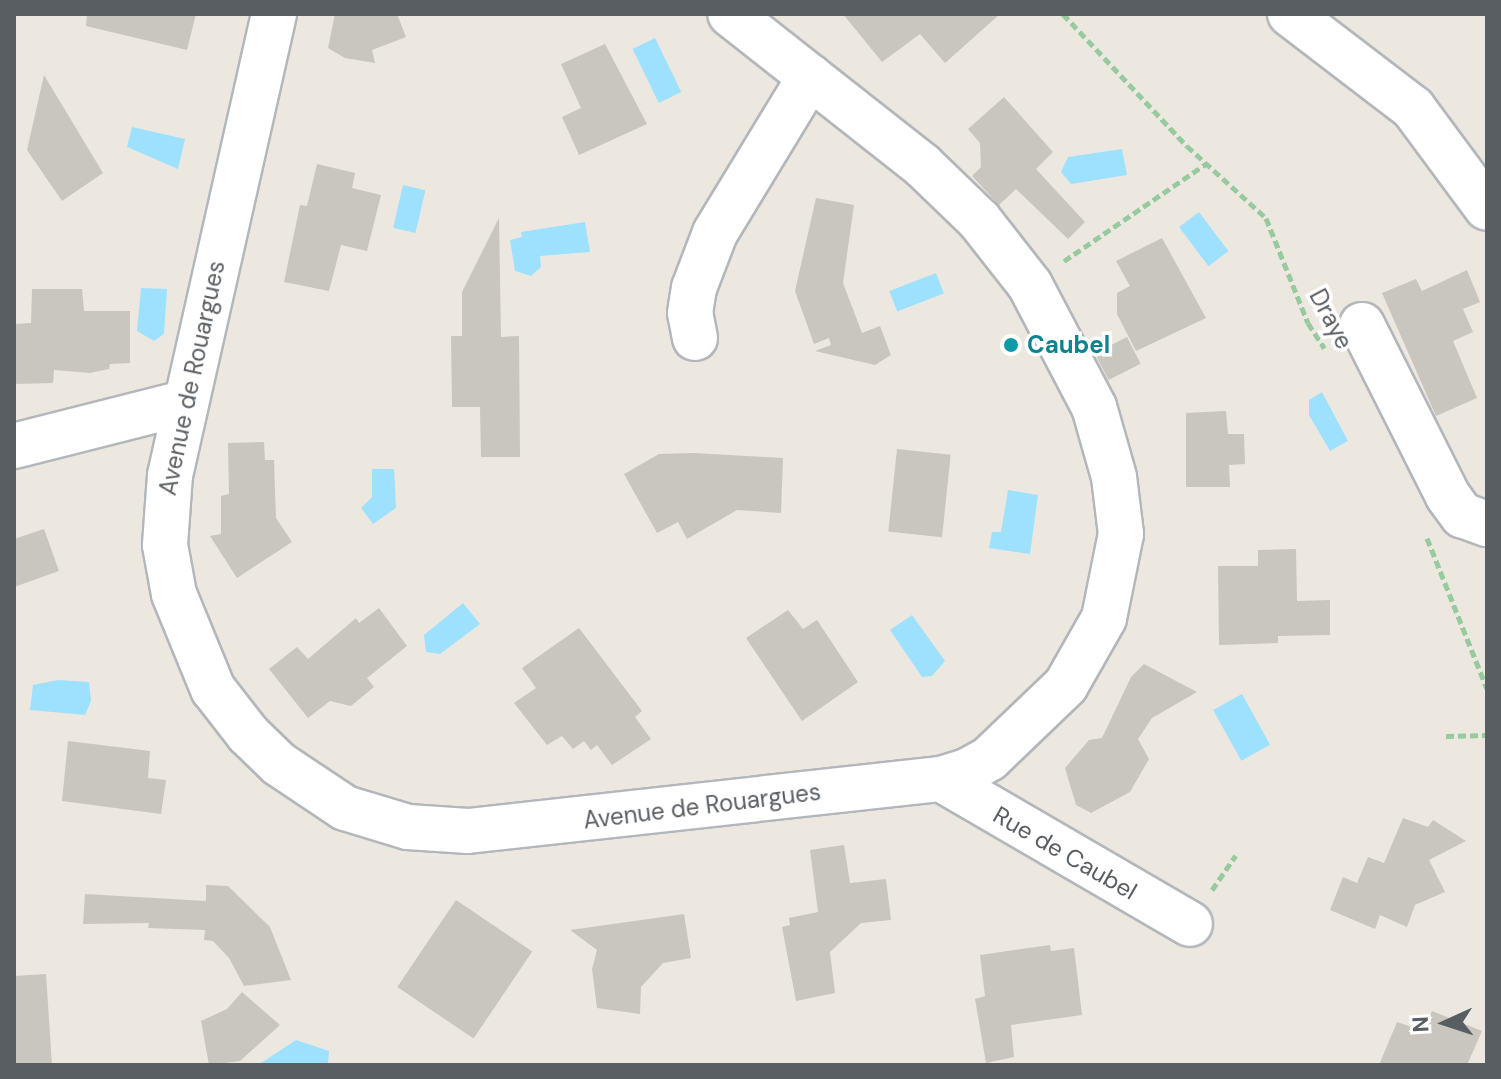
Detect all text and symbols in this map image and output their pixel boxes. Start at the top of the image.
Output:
street label: Avenue de Rouargues [153,258,231,498]
street label: Draye [1303,284,1359,354]
place label: Caubel [1027,331,1110,359]
marker: Caubel [1002,336,1020,354]
street label: Avenue de Rouargues [582,777,822,835]
street label: Rue de Caubel [988,800,1142,906]
north arrow [1405,983,1485,1063]
text: N [1406,1016,1435,1033]

